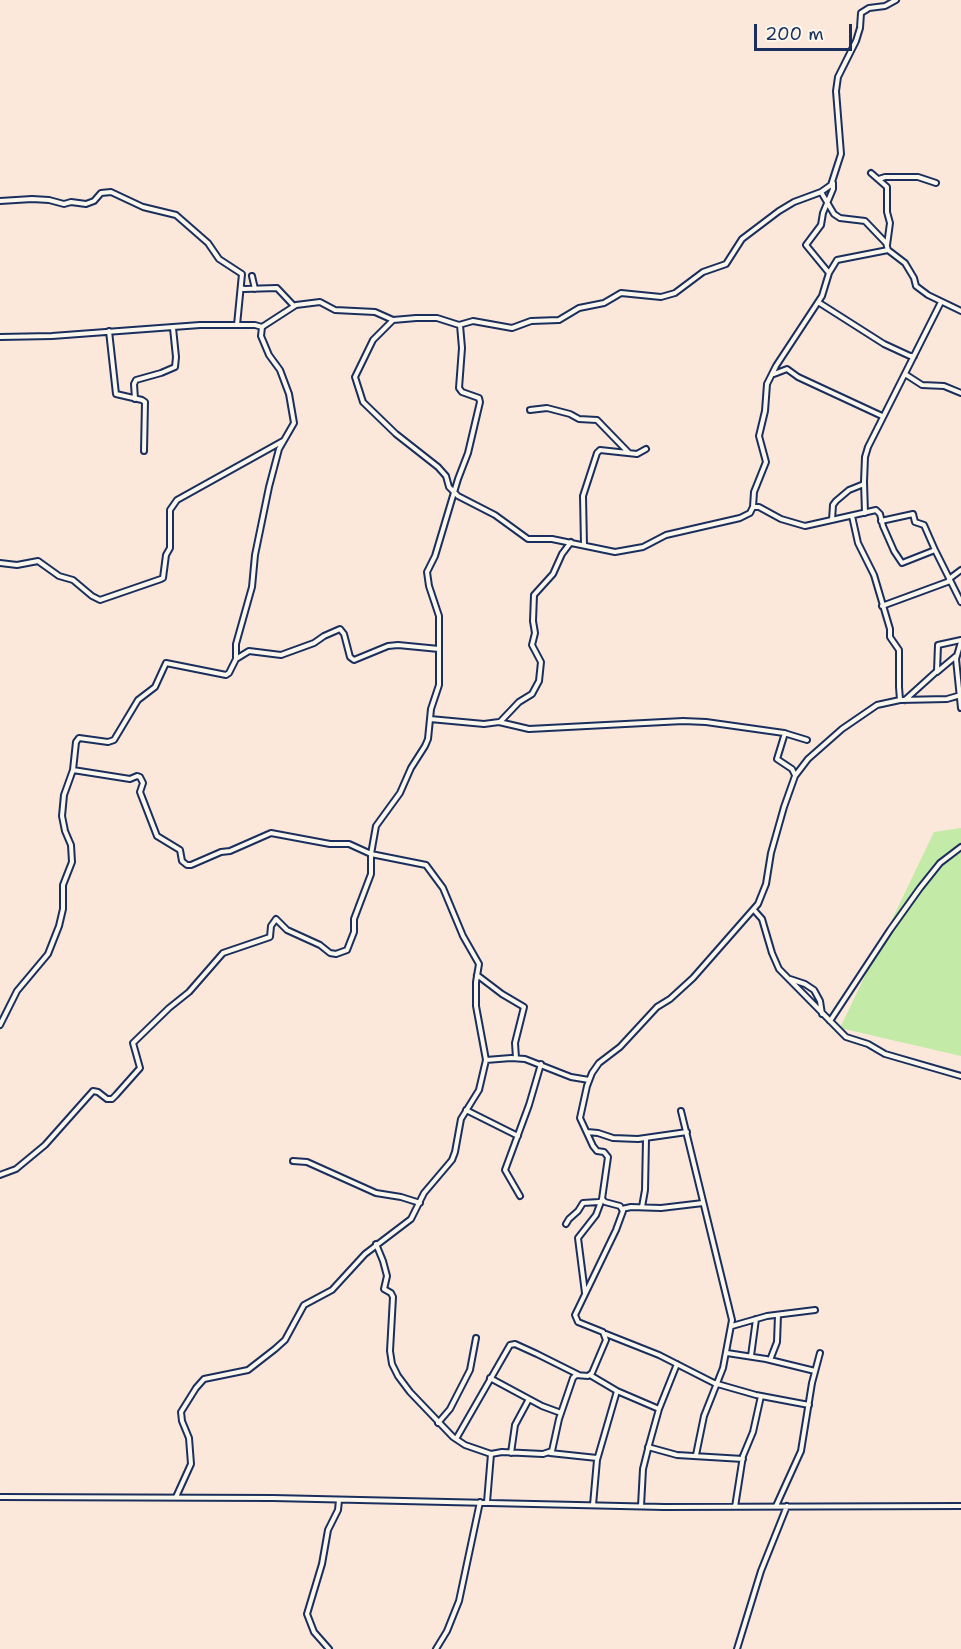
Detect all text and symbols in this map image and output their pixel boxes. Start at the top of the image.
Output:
scale bar [757,12,854,50]
text: 200 m [765,22,824,46]

